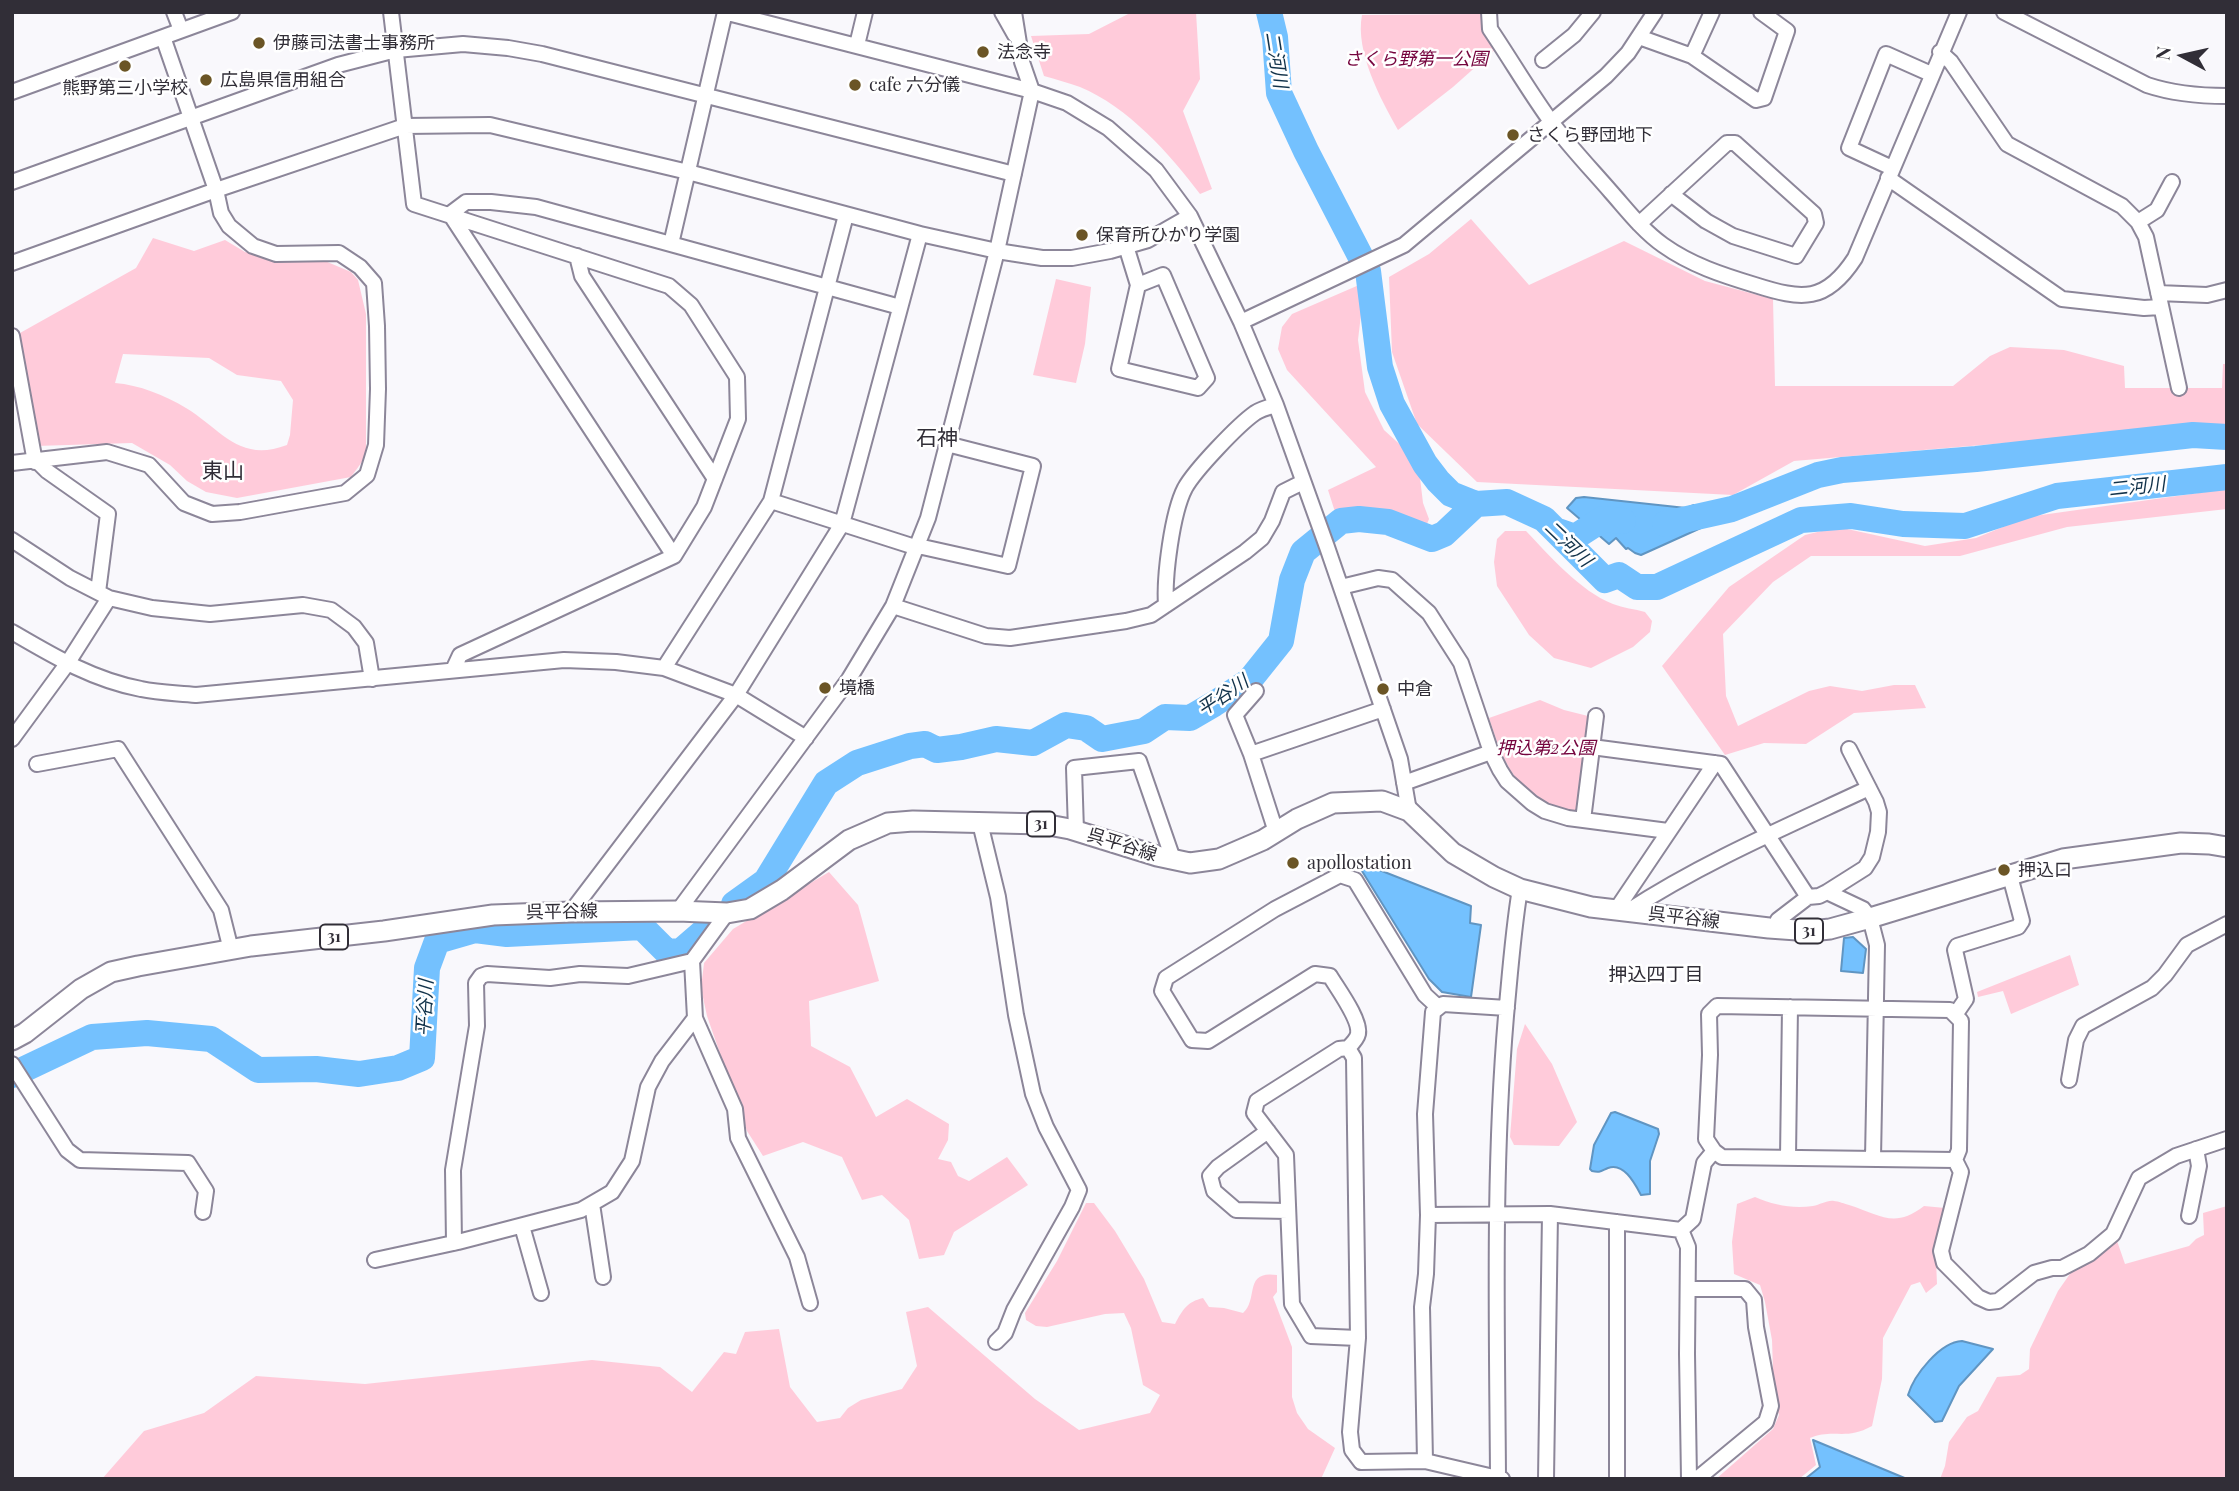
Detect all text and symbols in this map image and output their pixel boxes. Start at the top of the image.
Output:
north arrow [2148,21,2218,91]
water label: 二河川 [1260,30,1292,90]
place label: 伊藤司法書士事務所 [273,32,435,54]
marker: 伊藤司法書士事務所 [251,35,267,51]
place label: 法念寺 [997,41,1051,63]
marker: 法念寺 [975,44,991,60]
text: N [2148,44,2176,62]
park label: さくら野第一公園 [1344,48,1488,70]
marker: 熊野第三小学校 [117,58,133,74]
place label: 広島県信用組合 [220,69,346,91]
marker: 広島県信用組合 [198,72,214,88]
place label: cafe 六分儀 [869,74,960,96]
place label: 熊野第三小学校 [62,77,188,99]
marker: cafe 六分儀 [847,77,863,93]
place label: さくら野団地下 [1527,124,1653,146]
marker: さくら野団地下 [1505,127,1521,143]
place label: 保育所ひかり学園 [1096,224,1240,246]
marker: 保育所ひかり学園 [1074,227,1090,243]
district label: 石神 [916,425,958,451]
district label: 東山 [202,458,244,484]
water label: 二河川 [2107,473,2167,501]
water label: 二河川 [1540,516,1596,572]
water label: 平谷川 [1193,671,1253,721]
place label: 境橋 [839,677,875,699]
place label: 中倉 [1397,678,1433,700]
marker: 境橋 [817,680,833,696]
marker: 中倉 [1375,681,1391,697]
park label: 押込第2公園 [1496,737,1596,759]
road number: 31 [1027,811,1055,836]
street label: 呉平谷線 [1084,824,1160,866]
place label: apollostation [1307,852,1412,874]
marker: apollostation [1285,855,1301,871]
place label: 押込口 [2018,859,2072,881]
marker: 押込口 [1996,862,2012,878]
street label: 呉平谷線 [526,901,598,923]
street label: 呉平谷線 [1647,903,1721,933]
road number: 31 [1795,918,1823,944]
road number: 31 [320,925,348,950]
district label: 押込四丁目 [1609,964,1703,986]
water label: 平谷川 [412,979,438,1037]

